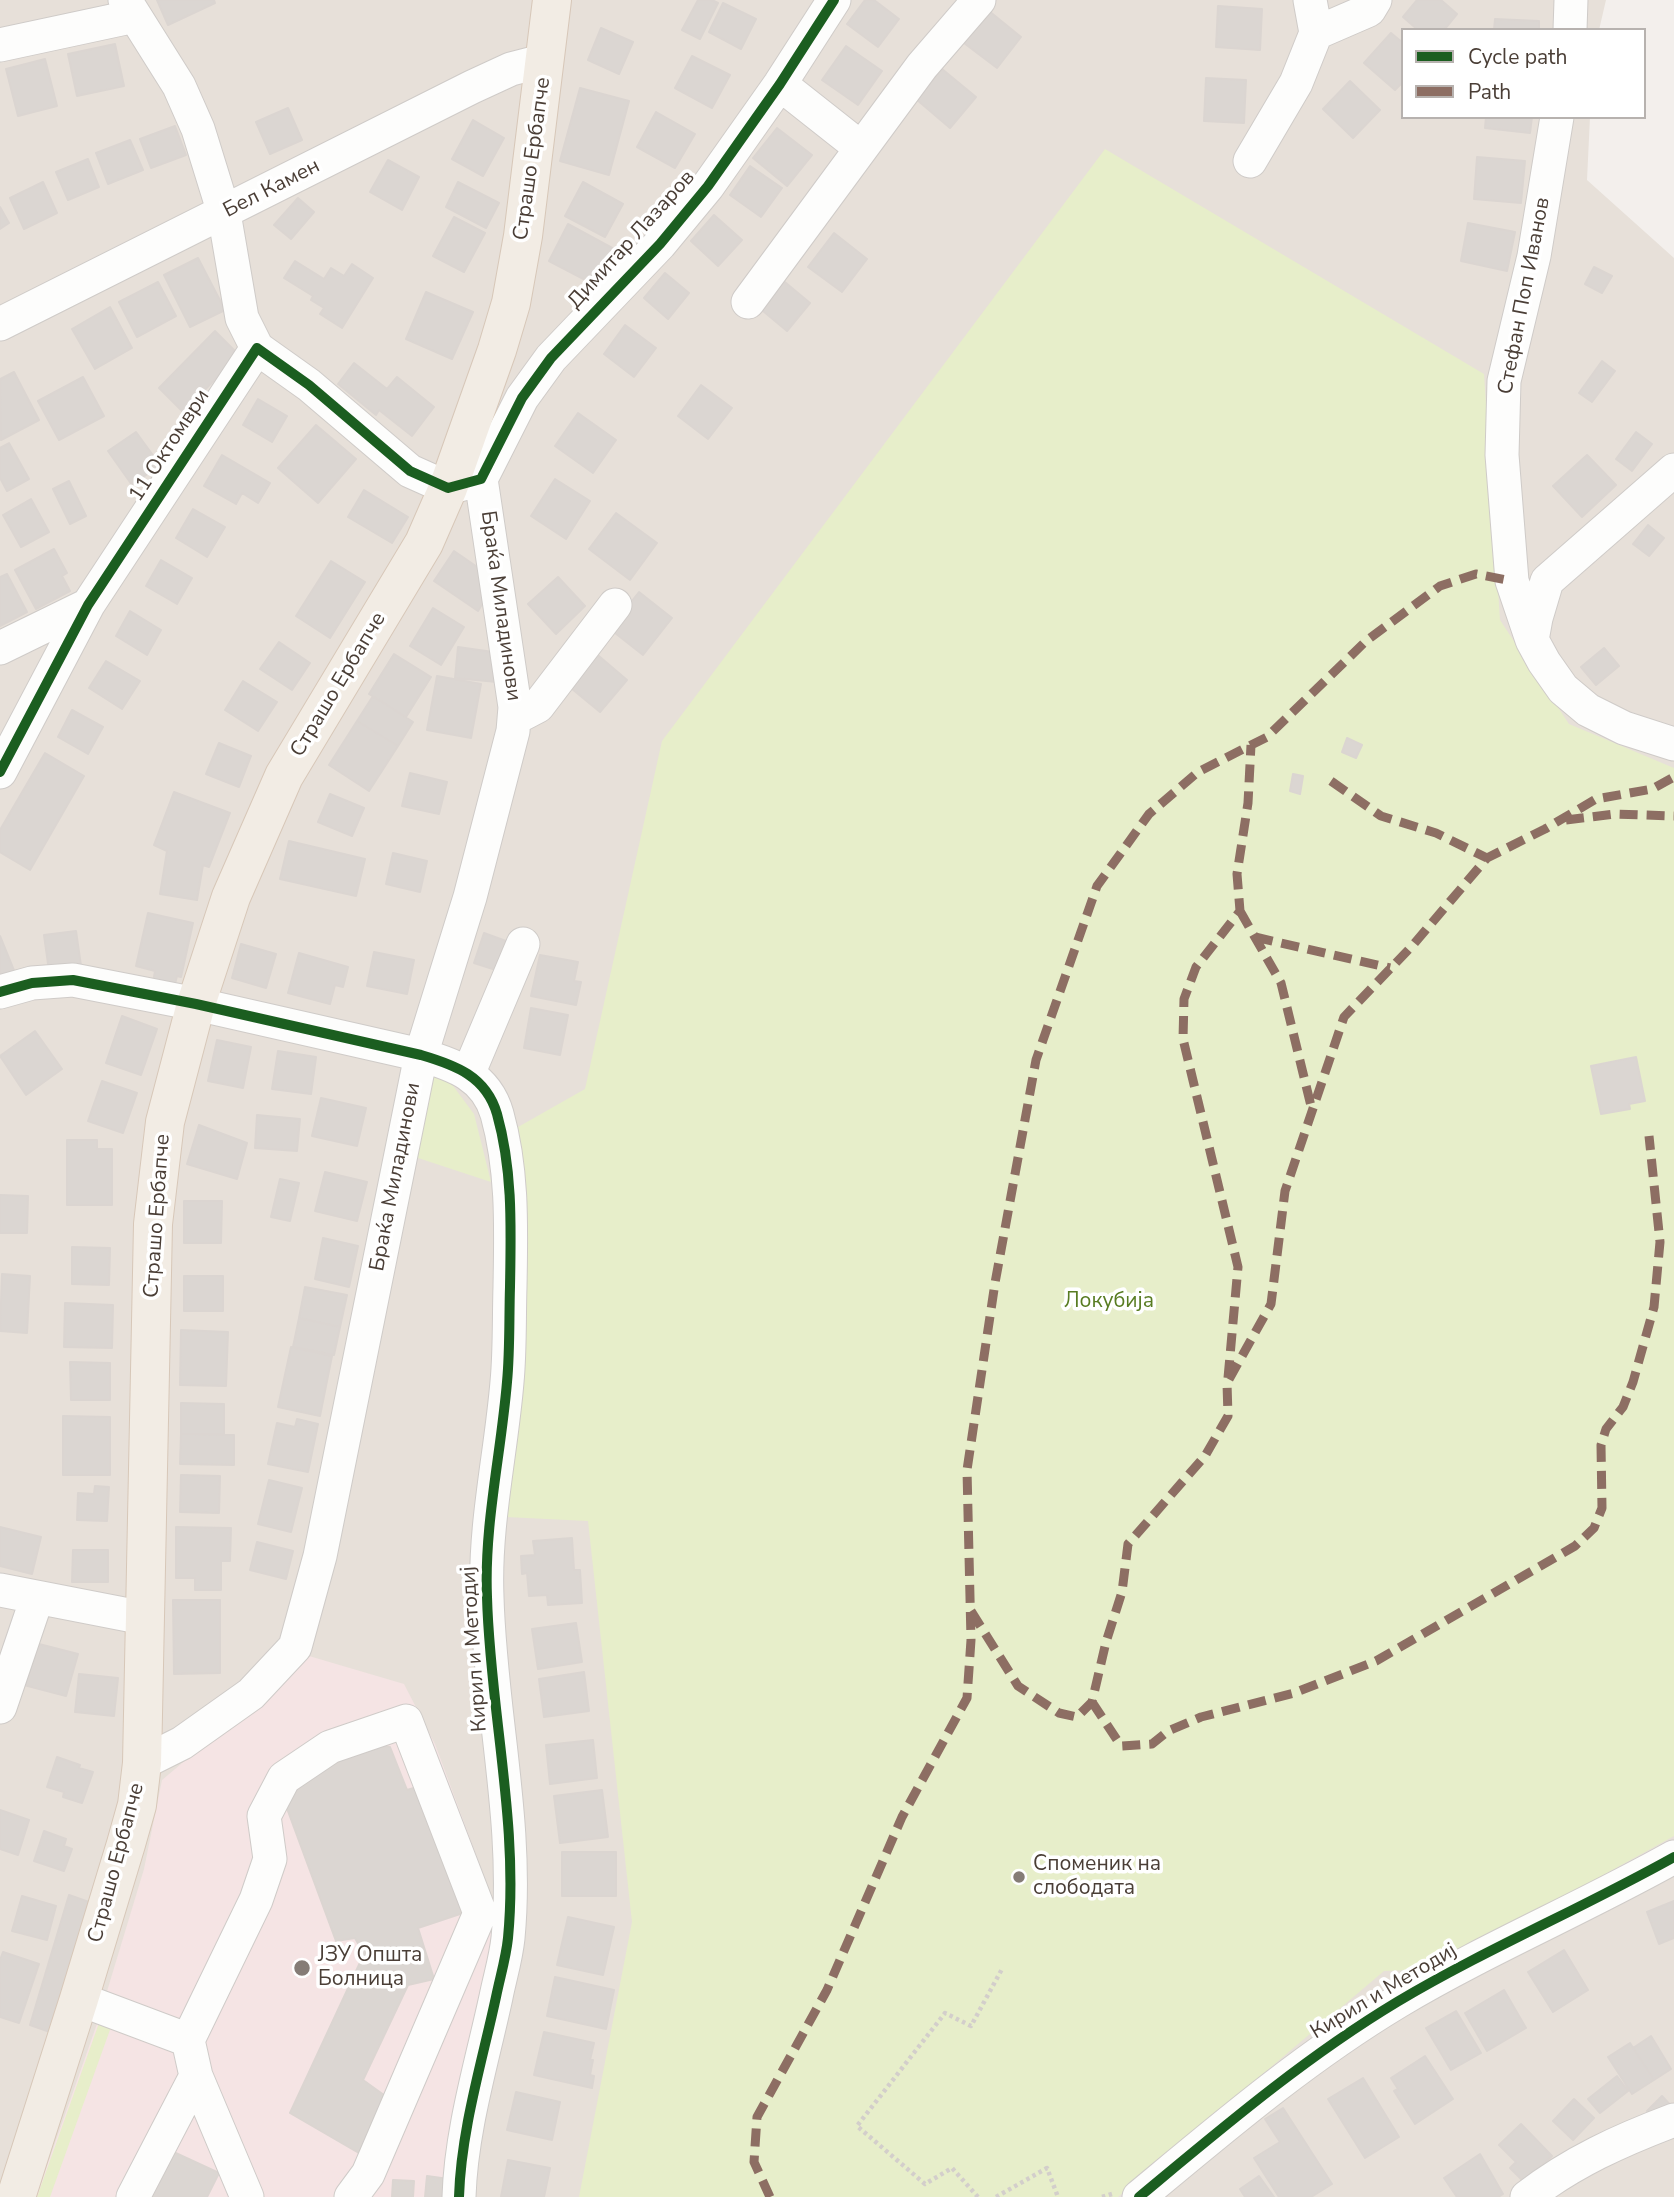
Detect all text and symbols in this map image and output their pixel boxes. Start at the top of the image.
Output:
legend [1401,28,1646,119]
text: Cycle path [1468,43,1567,71]
street label: Страшо Ербапче [509,76,557,242]
text: Path [1468,78,1511,106]
street label: Бел Камен [219,154,325,224]
street label: Димитар Лазаров [563,166,701,314]
street label: Стефан Поп Иванов [1494,195,1556,397]
street label: 11 Октомври [124,385,216,507]
street label: Браќа Миладинови [474,509,526,703]
street label: Страшо Ербапче [286,608,392,762]
street label: Браќа Миладинови [365,1081,427,1273]
street label: Страшо Ербапче [140,1133,176,1299]
park label: Локубија [1064,1289,1154,1315]
street label: Кирил и Методиј [457,1565,493,1733]
street label: Страшо Ербапче [84,1780,150,1946]
place label: Споменик на слободата [1033,1852,1161,1902]
marker: Споменик на слободата [1011,1869,1027,1885]
street label: Кирил и Методиј [1306,1938,1462,2046]
place label: ЈЗУ Општа Болница [318,1943,422,1993]
marker: ЈЗУ Општа Болница [292,1958,312,1978]

